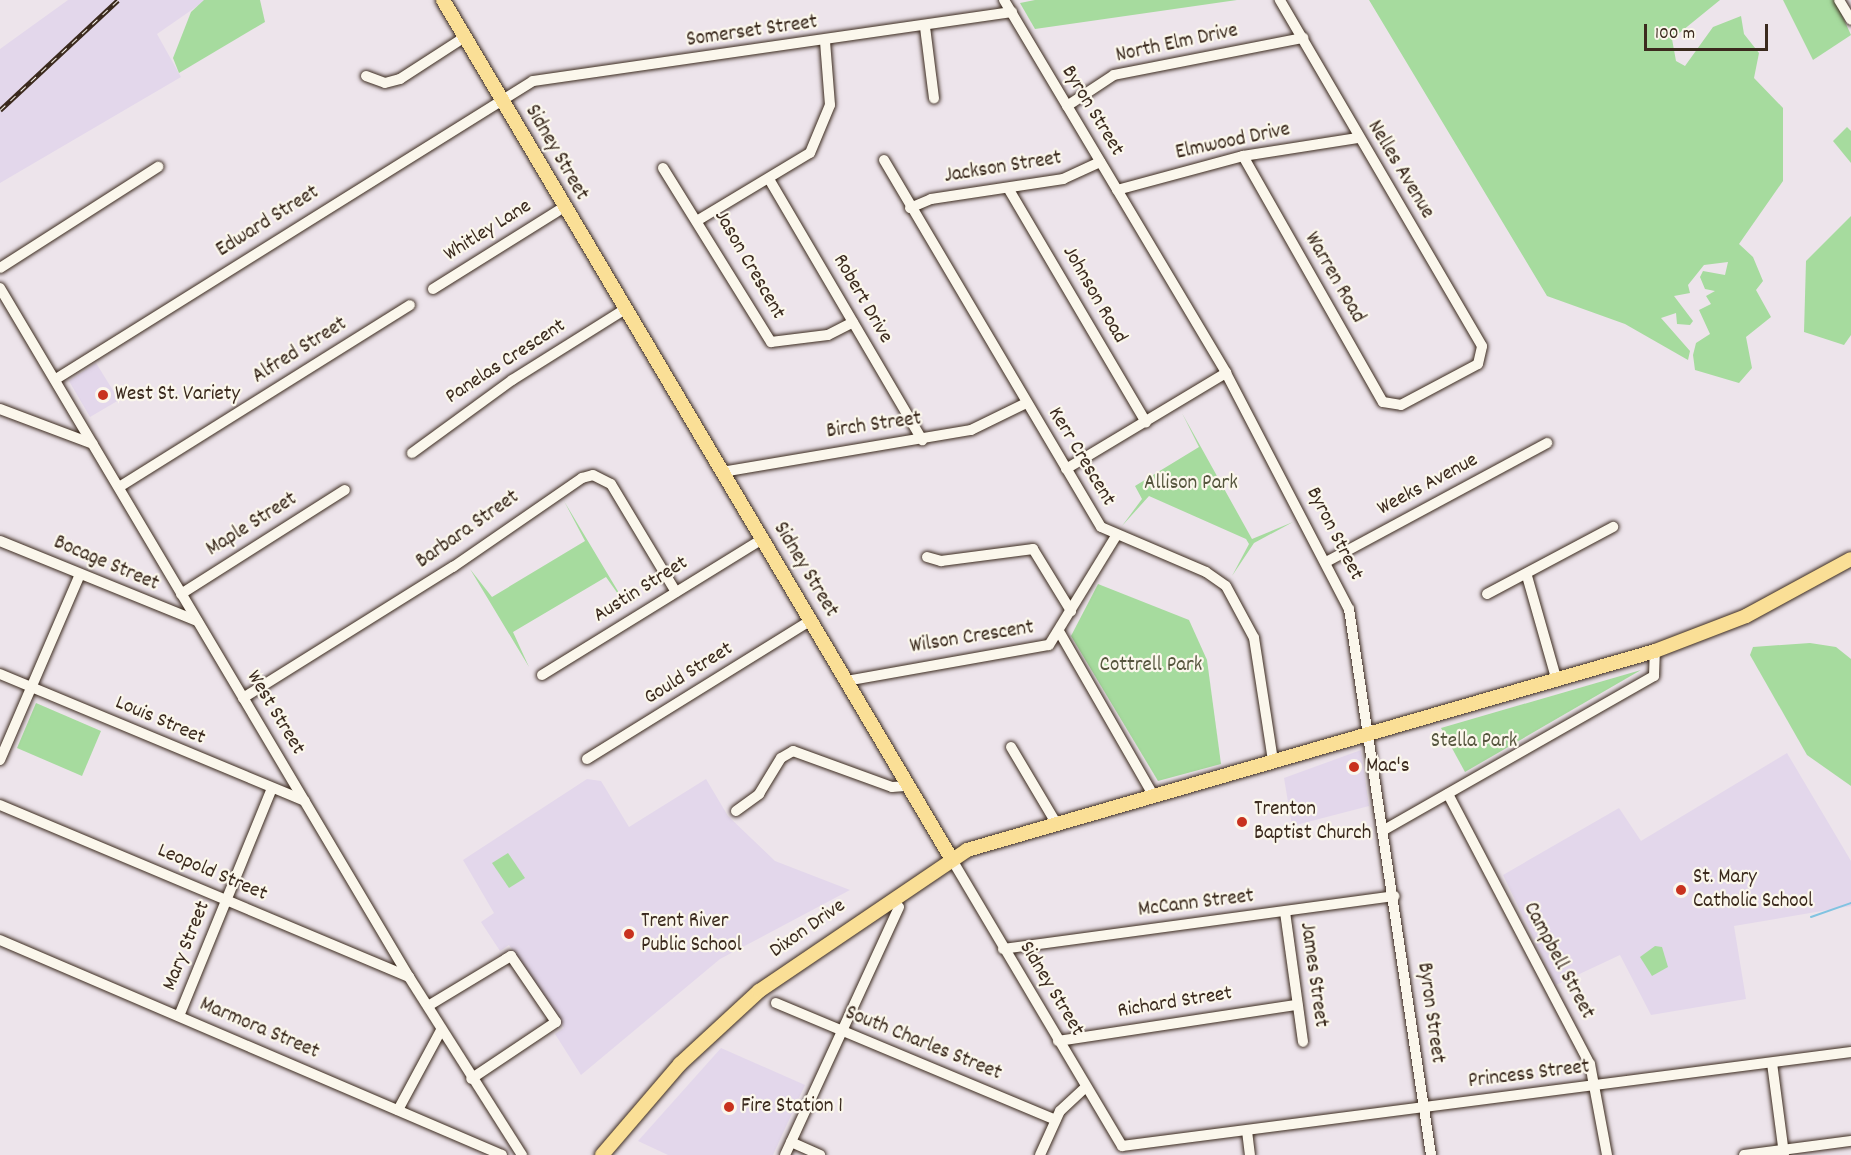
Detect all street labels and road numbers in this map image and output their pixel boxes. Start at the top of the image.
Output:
street label: Somerset Street [685,10,819,54]
street label: North Elm Drive [1114,19,1240,69]
street label: Byron Street [1055,61,1129,161]
street label: Sidney Street [519,101,593,205]
street label: Nelles Avenue [1361,116,1439,224]
street label: Elmwood Drive [1174,118,1292,166]
street label: Jackson Street [943,146,1063,190]
street label: Edward Street [212,181,324,263]
street label: Whitley Lane [440,194,536,268]
street label: Jason Crescent [708,206,790,324]
street label: Warren Road [1298,228,1370,328]
street label: Johnson Road [1056,242,1132,348]
street label: Robert Drive [826,250,898,348]
street label: Alfred Street [248,312,352,390]
street label: Panelas Crescent [441,314,571,410]
street label: Kerr Crescent [1042,403,1120,511]
street label: Birch Street [825,407,923,445]
street label: Weeks Avenue [1373,448,1483,522]
street label: Byron Street [1300,483,1368,585]
street label: Barbara Street [412,485,524,575]
street label: Maple Street [202,487,302,563]
street label: Sidney Street [767,518,843,622]
street label: Bocage Street [50,531,162,597]
street label: Austin Street [589,551,693,629]
street label: Wilson Crescent [908,616,1036,660]
street label: Gould Street [640,637,738,711]
street label: West Street [240,666,310,760]
street label: Louis Street [111,691,209,751]
street label: Leopold Street [153,839,271,907]
street label: McCann Street [1137,884,1255,924]
street label: Dixon Drive [765,894,851,964]
street label: Mary Street [158,898,216,994]
street label: Campbell Street [1517,898,1599,1024]
street label: James Street [1293,921,1333,1029]
street label: Sidney Street [1013,937,1089,1041]
street label: Byron Street [1410,961,1450,1065]
street label: Richard Street [1116,982,1234,1024]
street label: Marmora Street [196,993,322,1065]
street label: South Charles Street [841,1001,1005,1087]
street label: Princess Street [1467,1055,1591,1095]

